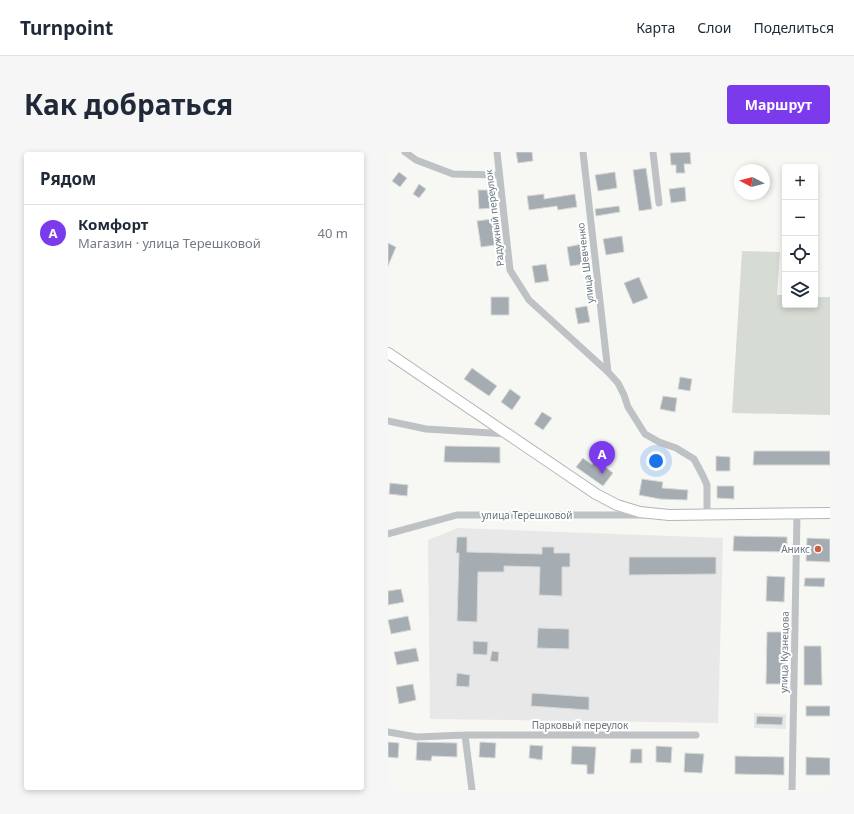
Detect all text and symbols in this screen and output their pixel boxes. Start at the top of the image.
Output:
text: Turnpoint [20,15,113,41]
text: Карта [636,18,675,37]
text: Слои [697,18,731,37]
text: Поделиться [753,18,834,37]
text: Как добраться [24,85,233,123]
button: Маршрут [727,85,830,124]
north arrow [734,164,770,200]
map controls [782,164,818,308]
button: + [782,164,818,200]
text: Рядом [40,167,96,190]
street label: Радужный переулок [481,168,507,267]
button: − [782,200,818,236]
text: Комфорт [78,214,148,234]
street label: улица Шевченко [573,222,597,304]
text: A [49,224,58,242]
text: 40 m [318,224,348,242]
text: Магазин · улица Терешковой [78,234,261,252]
button: locate [782,236,818,272]
button: layers [782,272,818,308]
pin: A [589,441,615,474]
your location [646,451,666,471]
street label: улица Терешковой [482,508,573,522]
place label: Аникс [781,542,810,556]
marker: Аникс [813,544,823,554]
street label: улица Кузнецова [776,611,792,693]
street label: Парковый переулок [532,718,629,732]

